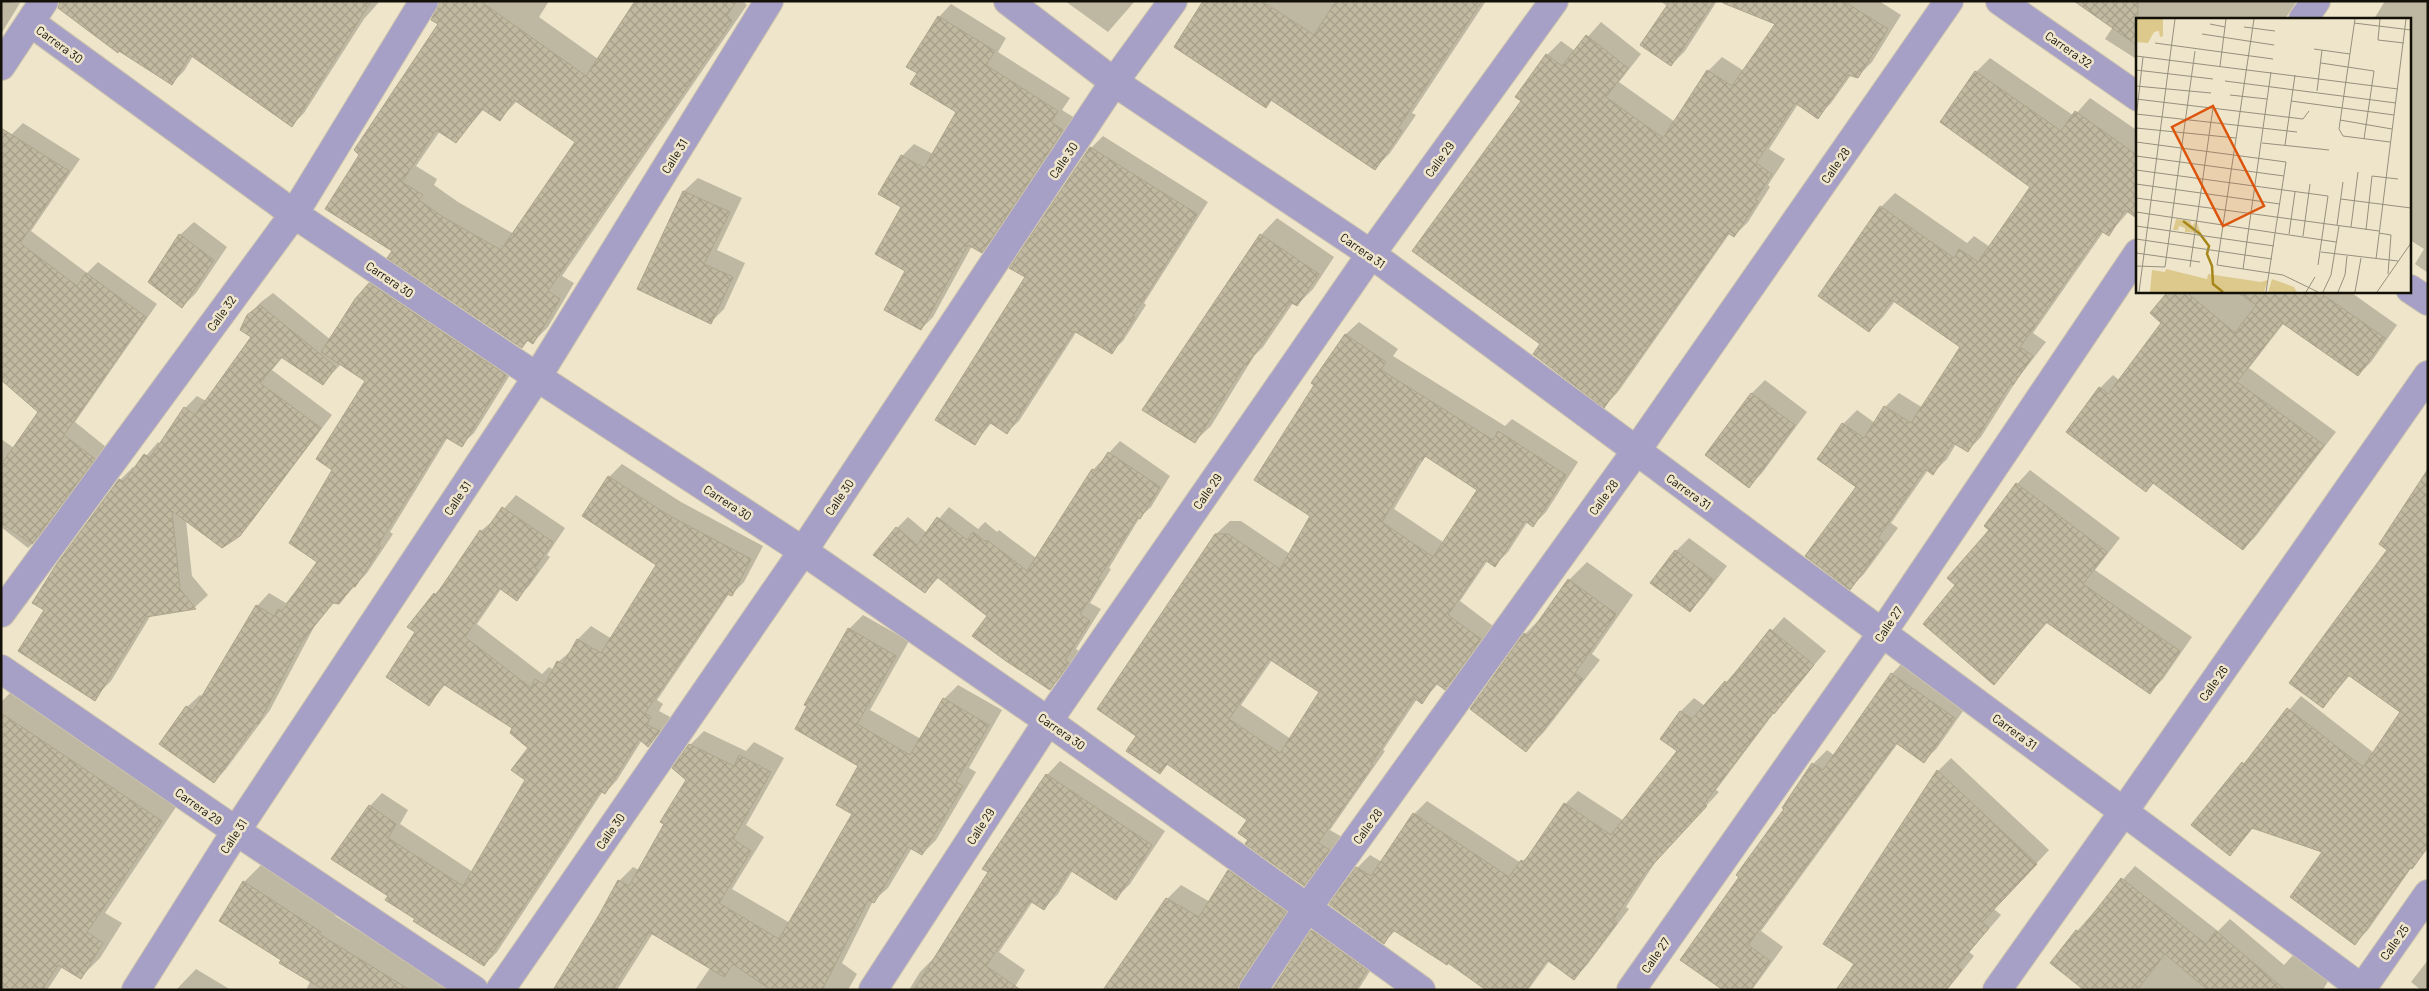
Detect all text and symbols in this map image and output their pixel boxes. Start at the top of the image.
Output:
inset map [2136,18,2412,292]
street label: Carrera 30 [34,22,86,66]
street label: Carrera 32 [2043,28,2095,70]
street label: Calle 31 [658,136,690,176]
street label: Calle 30 [1046,139,1080,181]
street label: Calle 29 [1421,139,1457,179]
street label: Calle 28 [1818,144,1852,186]
street label: Carrera 31 [1338,229,1388,271]
street label: Carrera 30 [364,258,416,300]
street label: Calle 32 [204,293,238,333]
street label: Calle 29 [1190,470,1224,512]
street label: Carrera 31 [1664,470,1714,512]
street label: Calle 30 [822,476,856,518]
street label: Calle 28 [1585,477,1621,517]
street label: Calle 31 [441,478,473,518]
street label: Carrera 30 [701,481,755,523]
street label: Calle 27 [1871,603,1905,644]
street label: Calle 26 [2196,662,2230,704]
street label: Carrera 30 [1036,710,1088,752]
street label: Carrera 31 [1990,710,2040,752]
street label: Carrera 29 [173,785,225,827]
street label: Calle 29 [963,805,997,847]
street label: Calle 28 [1349,806,1385,846]
street label: Calle 30 [593,810,627,852]
street label: Calle 31 [217,816,249,856]
street label: Calle 25 [2377,921,2411,963]
street label: Calle 27 [1638,934,1672,975]

